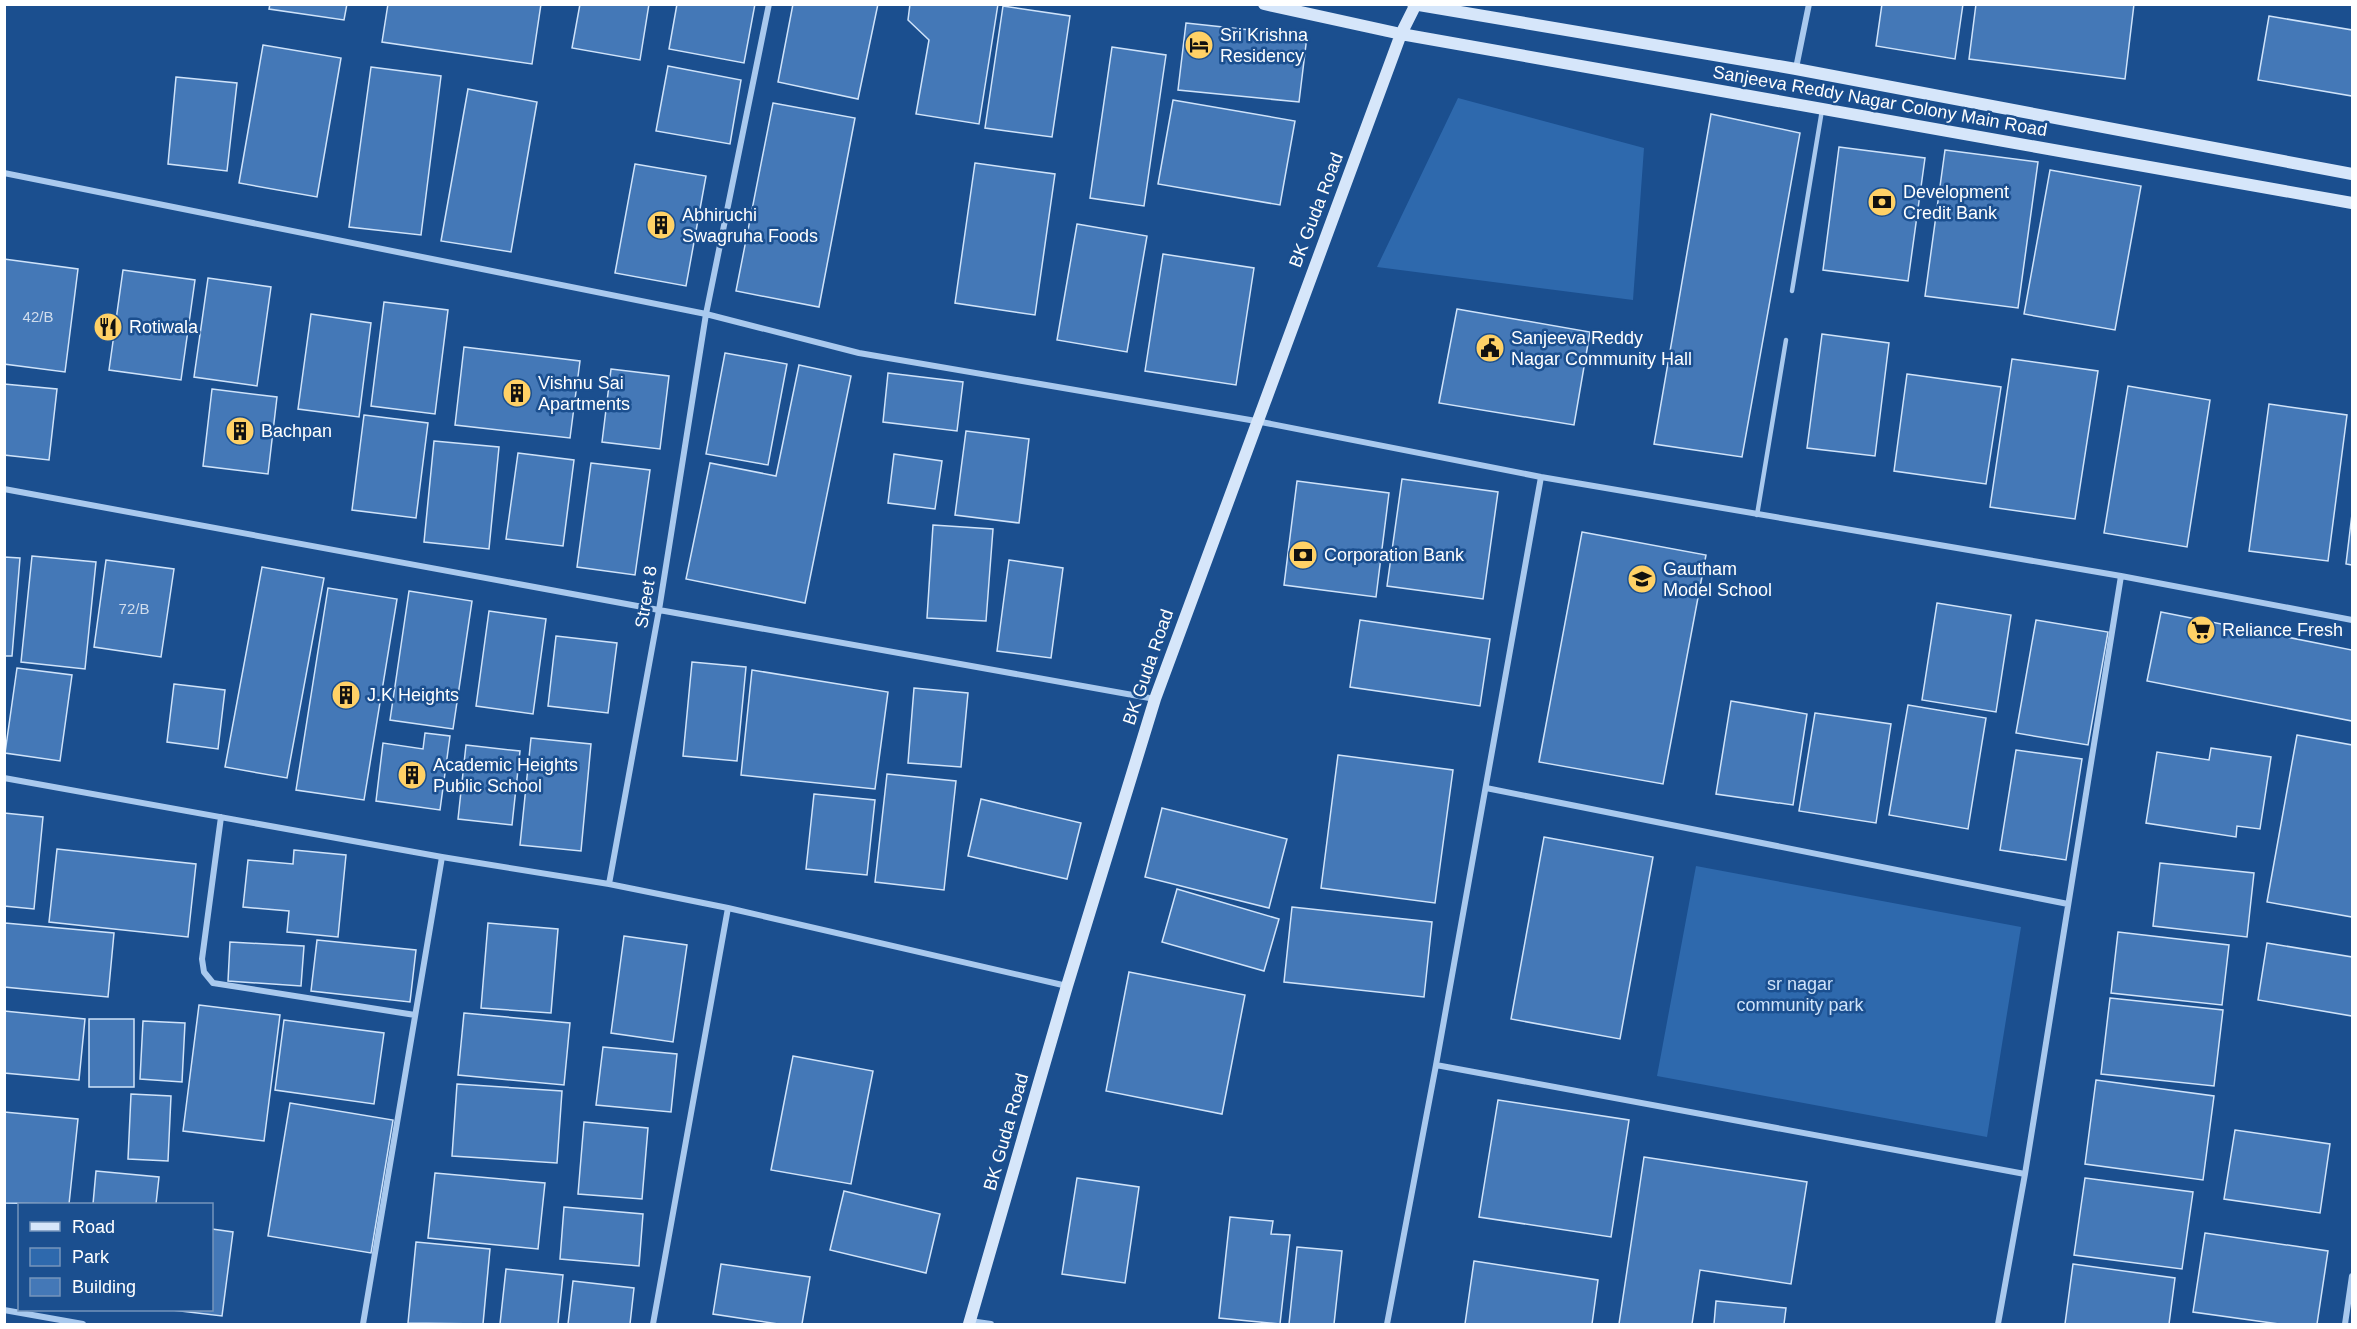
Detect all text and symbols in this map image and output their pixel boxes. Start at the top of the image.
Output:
place label: Sri Krishna Residency [1220,25,1309,66]
hotel icon: Sri Krishna Residency [1183,29,1215,61]
street label: Sanjeeva Reddy Nagar Colony Main Road [1711,62,2049,140]
street label: BK Guda Road [1285,150,1347,270]
place label: Development Credit Bank [1903,182,2009,223]
bank icon: Development Credit Bank [1866,186,1898,218]
place label: Abhiruchi Swagruha Foods [682,205,818,246]
building icon: Abhiruchi Swagruha Foods [645,209,677,241]
house number: 42/B [23,308,53,325]
restaurant icon: Rotiwala [92,311,124,343]
place label: Rotiwala [129,317,199,337]
place label: Sanjeeva Reddy Nagar Community Hall [1511,328,1692,369]
public building icon: Sanjeeva Reddy Nagar Community Hall [1474,332,1506,364]
place label: Vishnu Sai Apartments [538,373,630,414]
building icon: Vishnu Sai Apartments [501,377,533,409]
building icon: Bachpan [224,415,256,447]
place label: Bachpan [261,421,332,441]
bank icon: Corporation Bank [1287,539,1319,571]
place label: Corporation Bank [1324,545,1465,565]
place label: Gautham Model School [1663,559,1772,600]
school or university icon: Gautham Model School [1626,563,1658,595]
street label: Street 8 [631,564,661,630]
house number: 72/B [119,600,149,617]
street label: BK Guda Road [1119,607,1177,727]
supermarket icon: Reliance Fresh [2185,614,2217,646]
place label: Reliance Fresh [2222,620,2343,640]
building icon: J.K Heights [330,679,362,711]
place label: J.K Heights [367,685,459,705]
place label: Academic Heights Public School [433,755,578,796]
building icon: Academic Heights Public School [396,759,428,791]
park label: sr nagar community park [1736,974,1865,1015]
street label: BK Guda Road [980,1071,1032,1193]
legend [18,1203,213,1311]
text: Road [72,1217,115,1237]
text: Park [72,1247,110,1267]
text: Building [72,1277,136,1297]

